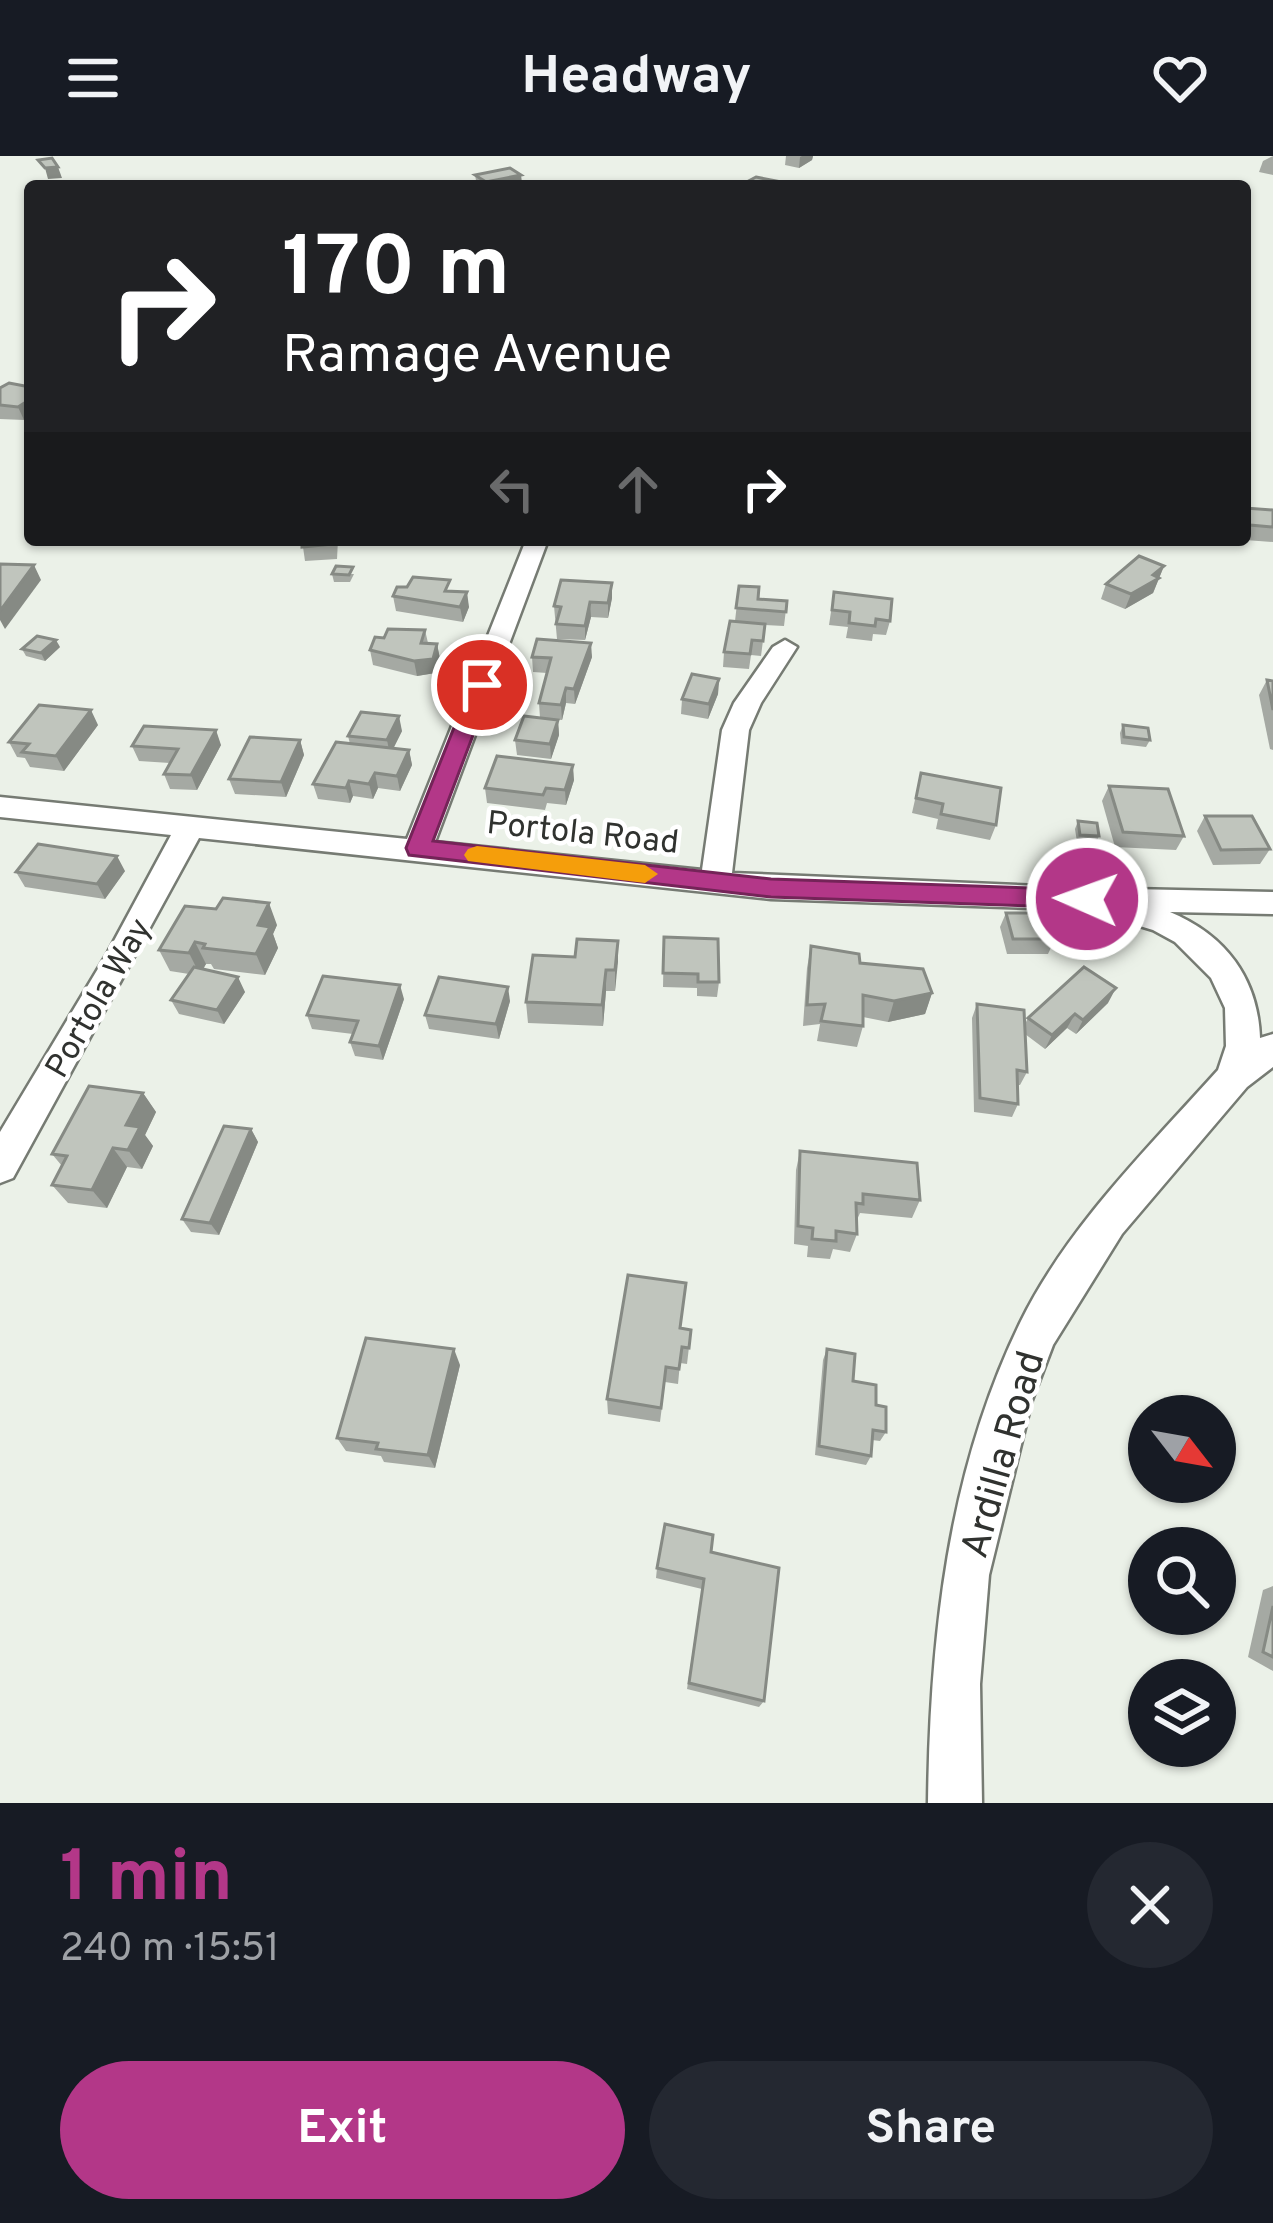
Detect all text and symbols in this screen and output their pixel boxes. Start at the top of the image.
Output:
text: Headway [521,44,752,113]
icon: menu [60,45,126,111]
icon: heart [1147,45,1213,111]
text: 170 m [282,219,510,325]
icon: right [84,228,240,384]
text: Ramage Avenue [282,323,672,392]
icon: left [479,456,545,522]
icon: ahead [605,456,671,522]
icon: right [731,456,797,522]
pin [431,634,533,736]
icon: arrive [449,652,515,718]
street label: Portola Road [484,804,681,866]
position arrow [1024,836,1150,962]
street label: Portola Way [38,912,163,1086]
street label: Ardilla Road [952,1346,1058,1564]
north arrow [1128,1395,1236,1503]
map controls [1128,1395,1236,1767]
button: search [1128,1527,1236,1635]
button: layers [1128,1659,1236,1767]
text: 1 min [60,1835,233,1927]
button: close [1087,1842,1213,1968]
text: 240 m · 15:51 [60,1926,280,1975]
button: Exit [60,2061,625,2199]
button: Share [649,2061,1213,2199]

